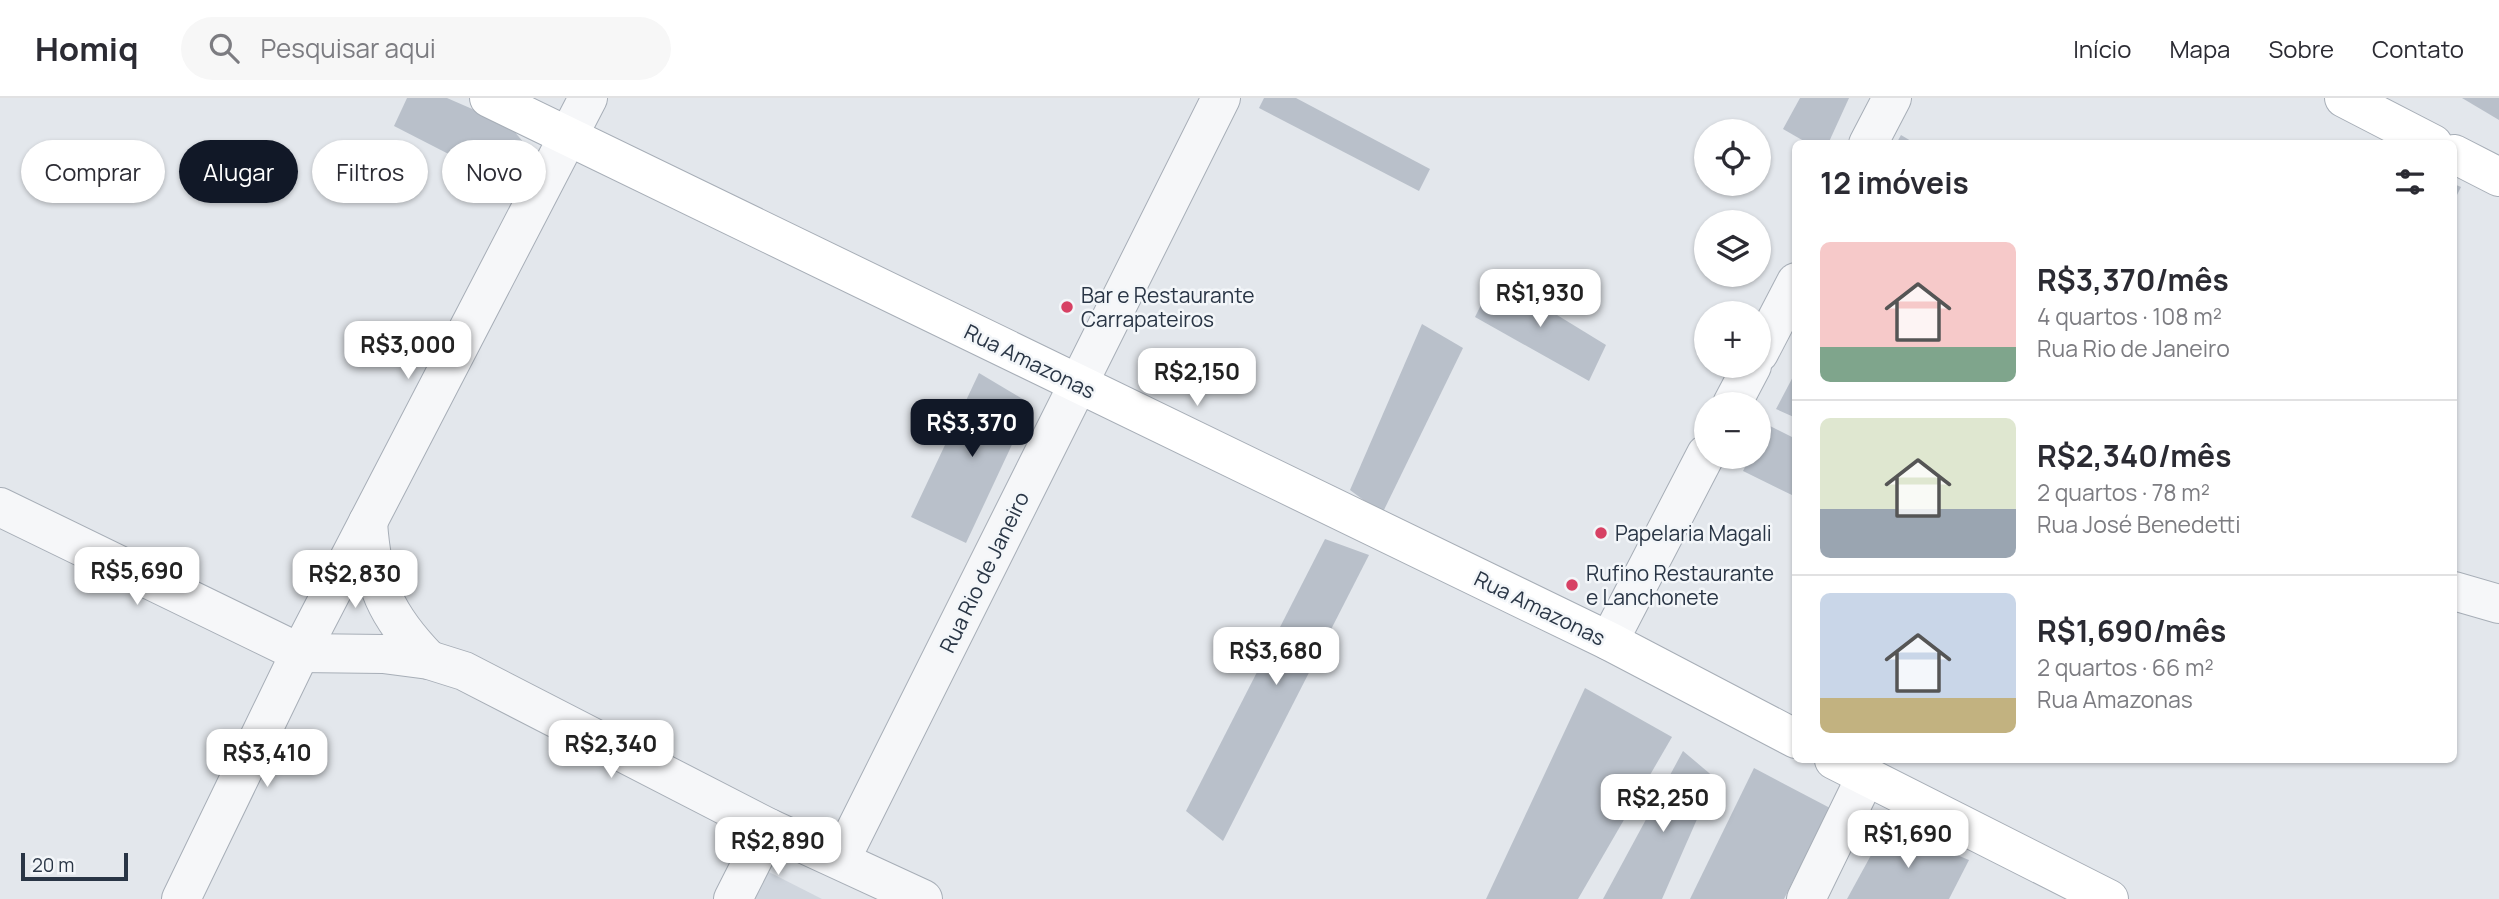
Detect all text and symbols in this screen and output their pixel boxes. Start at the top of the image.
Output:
search box [181,17,671,80]
text: Homiq [35,26,139,71]
icon: search [205,29,243,67]
text: Pesquisar aqui [261,30,436,66]
text: Início [2073,32,2131,65]
text: Mapa [2169,32,2230,65]
text: Sobre [2268,32,2334,65]
text: Contato [2372,32,2464,65]
map controls [1694,119,1771,469]
button: locate [1694,119,1771,196]
chip: Comprar [21,140,165,203]
chip: Alugar [179,140,298,203]
chip: Filtros [312,140,428,203]
chip: Novo [442,140,546,203]
text: 12 imóveis [1820,162,1969,203]
icon: filters [2391,163,2429,201]
button: layers [1694,210,1771,287]
text: R$3,370/mês [2037,259,2229,300]
pin: R$1,930 [1475,270,1605,329]
icon: home [1876,270,1960,354]
text: R$1,930 [1496,276,1584,308]
place label: Bar e Restaurante Carrapateiros [1081,281,1254,333]
marker: Bar e Restaurante Carrapateiros [1059,299,1075,315]
text: 4 quartos · 108 m² [2037,300,2222,332]
button: + [1694,301,1771,378]
street label: Rua Amazonas [960,317,1100,405]
pin: R$3,000 [343,322,473,381]
text: R$3,000 [360,328,456,360]
text: Rua Rio de Janeiro [2037,332,2230,364]
pin: R$2,150 [1132,348,1262,408]
text: R$2,150 [1154,355,1240,387]
button: − [1694,392,1771,469]
pin: R$3,370 [907,400,1037,459]
text: R$3,370 [927,406,1017,438]
text: R$2,340/mês [2037,435,2231,476]
icon: home [1876,446,1960,530]
text: 2 quartos · 78 m² [2037,476,2210,508]
street label: Rua Rio de Janeiro [933,487,1035,657]
text: Rua José Benedetti [2037,508,2241,540]
place label: Papelaria Magali [1615,519,1772,547]
marker: Papelaria Magali [1593,525,1609,541]
pin: R$5,690 [72,547,202,607]
pin: R$2,830 [290,550,420,610]
text: R$5,690 [90,554,184,586]
text: R$2,830 [309,557,401,589]
place label: Rufino Restaurante e Lanchonete [1586,559,1774,611]
street label: Rua Amazonas [1470,564,1610,652]
marker: Rufino Restaurante e Lanchonete [1564,577,1580,593]
text: R$1,690/mês [2037,610,2226,651]
icon: home [1876,621,1960,705]
pin: R$3,680 [1211,628,1341,687]
text: R$3,680 [1229,634,1323,666]
text: 2 quartos · 66 m² [2037,651,2214,683]
text: Rua Amazonas [2037,683,2193,715]
pin: R$2,340 [546,720,676,780]
text: R$2,340 [565,727,657,759]
pin: R$3,410 [202,730,332,789]
text: R$3,410 [222,736,312,768]
pin: R$2,250 [1598,774,1728,834]
text: R$2,250 [1617,781,1709,813]
pin: R$1,690 [1843,810,1973,870]
text: R$1,690 [1864,817,1952,849]
pin: R$2,890 [713,818,843,877]
text: R$2,890 [731,824,825,856]
scale bar [21,850,128,882]
text: 20 m [32,852,74,878]

